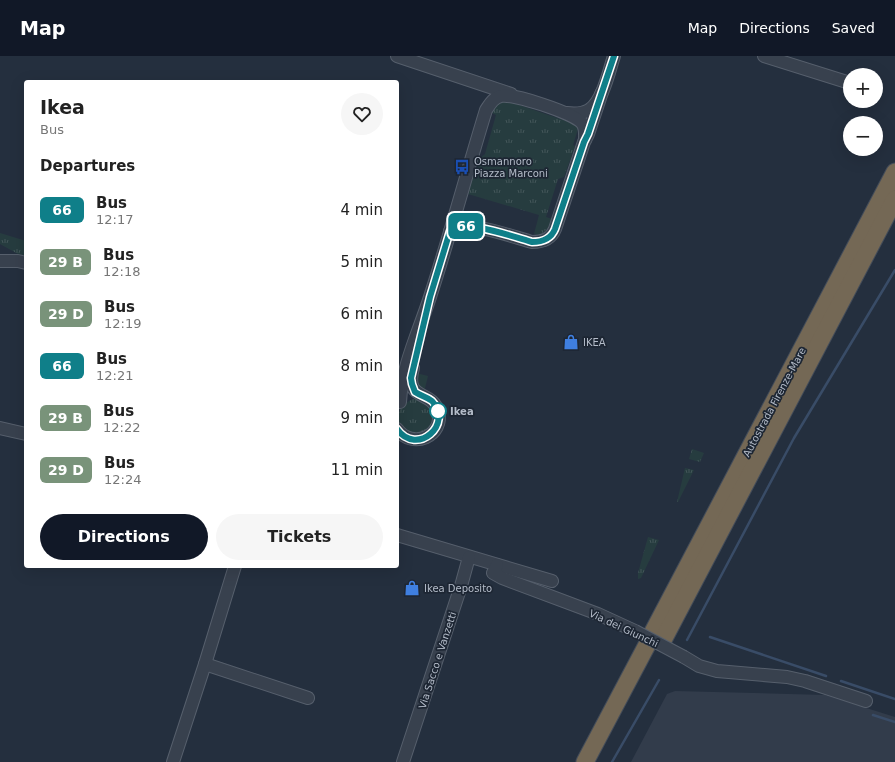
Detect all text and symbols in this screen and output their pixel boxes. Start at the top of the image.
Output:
text: Map [20,17,65,39]
text: Map [688,20,717,36]
text: Directions [739,20,810,36]
text: Saved [832,20,875,36]
map controls [843,68,883,156]
button: + [843,68,883,108]
button: heart [341,93,383,135]
text: Ikea [40,96,85,118]
button: − [843,116,883,156]
text: Bus [40,122,64,137]
place label: Osmannoro Piazza Marconi [474,156,548,179]
text: Departures [40,157,135,175]
bus stop icon: Osmannoro Piazza Marconi [453,158,471,176]
text: Bus [96,194,127,212]
text: 4 min [340,201,383,219]
text: 66 [52,202,72,218]
text: 12:17 [96,212,133,227]
line badge: 66 [448,213,484,239]
text: 66 [456,218,476,234]
text: Bus [103,246,134,264]
text: 5 min [340,253,383,271]
text: 29 B [48,254,83,270]
text: 12:18 [103,264,141,279]
text: Bus [104,298,135,316]
text: 6 min [340,305,383,323]
text: 29 D [48,306,84,322]
text: 12:19 [104,316,141,331]
shop icon: IKEA [562,333,580,351]
place label: IKEA [583,337,606,348]
street label: Autostrada Firenze-Mare [741,346,808,459]
text: Bus [96,350,127,368]
text: 8 min [340,357,383,375]
text: 66 [52,358,72,374]
text: 12:21 [96,368,133,383]
text: Bus [103,402,134,420]
marker: Ikea [429,402,447,420]
place label: Ikea [450,406,474,417]
text: 9 min [340,409,383,427]
text: 29 B [48,410,83,426]
text: 12:22 [103,420,141,435]
text: Bus [104,454,135,472]
text: 11 min [331,461,383,479]
text: 29 D [48,462,84,478]
text: 12:24 [104,472,141,487]
button: Directions [40,514,208,560]
button: Tickets [216,514,383,560]
shop icon: Ikea Deposito [403,579,421,597]
place label: Ikea Deposito [424,583,492,594]
street label: Via dei Giunchi [587,608,660,649]
street label: Via Sacco e Vanzetti [417,610,458,710]

